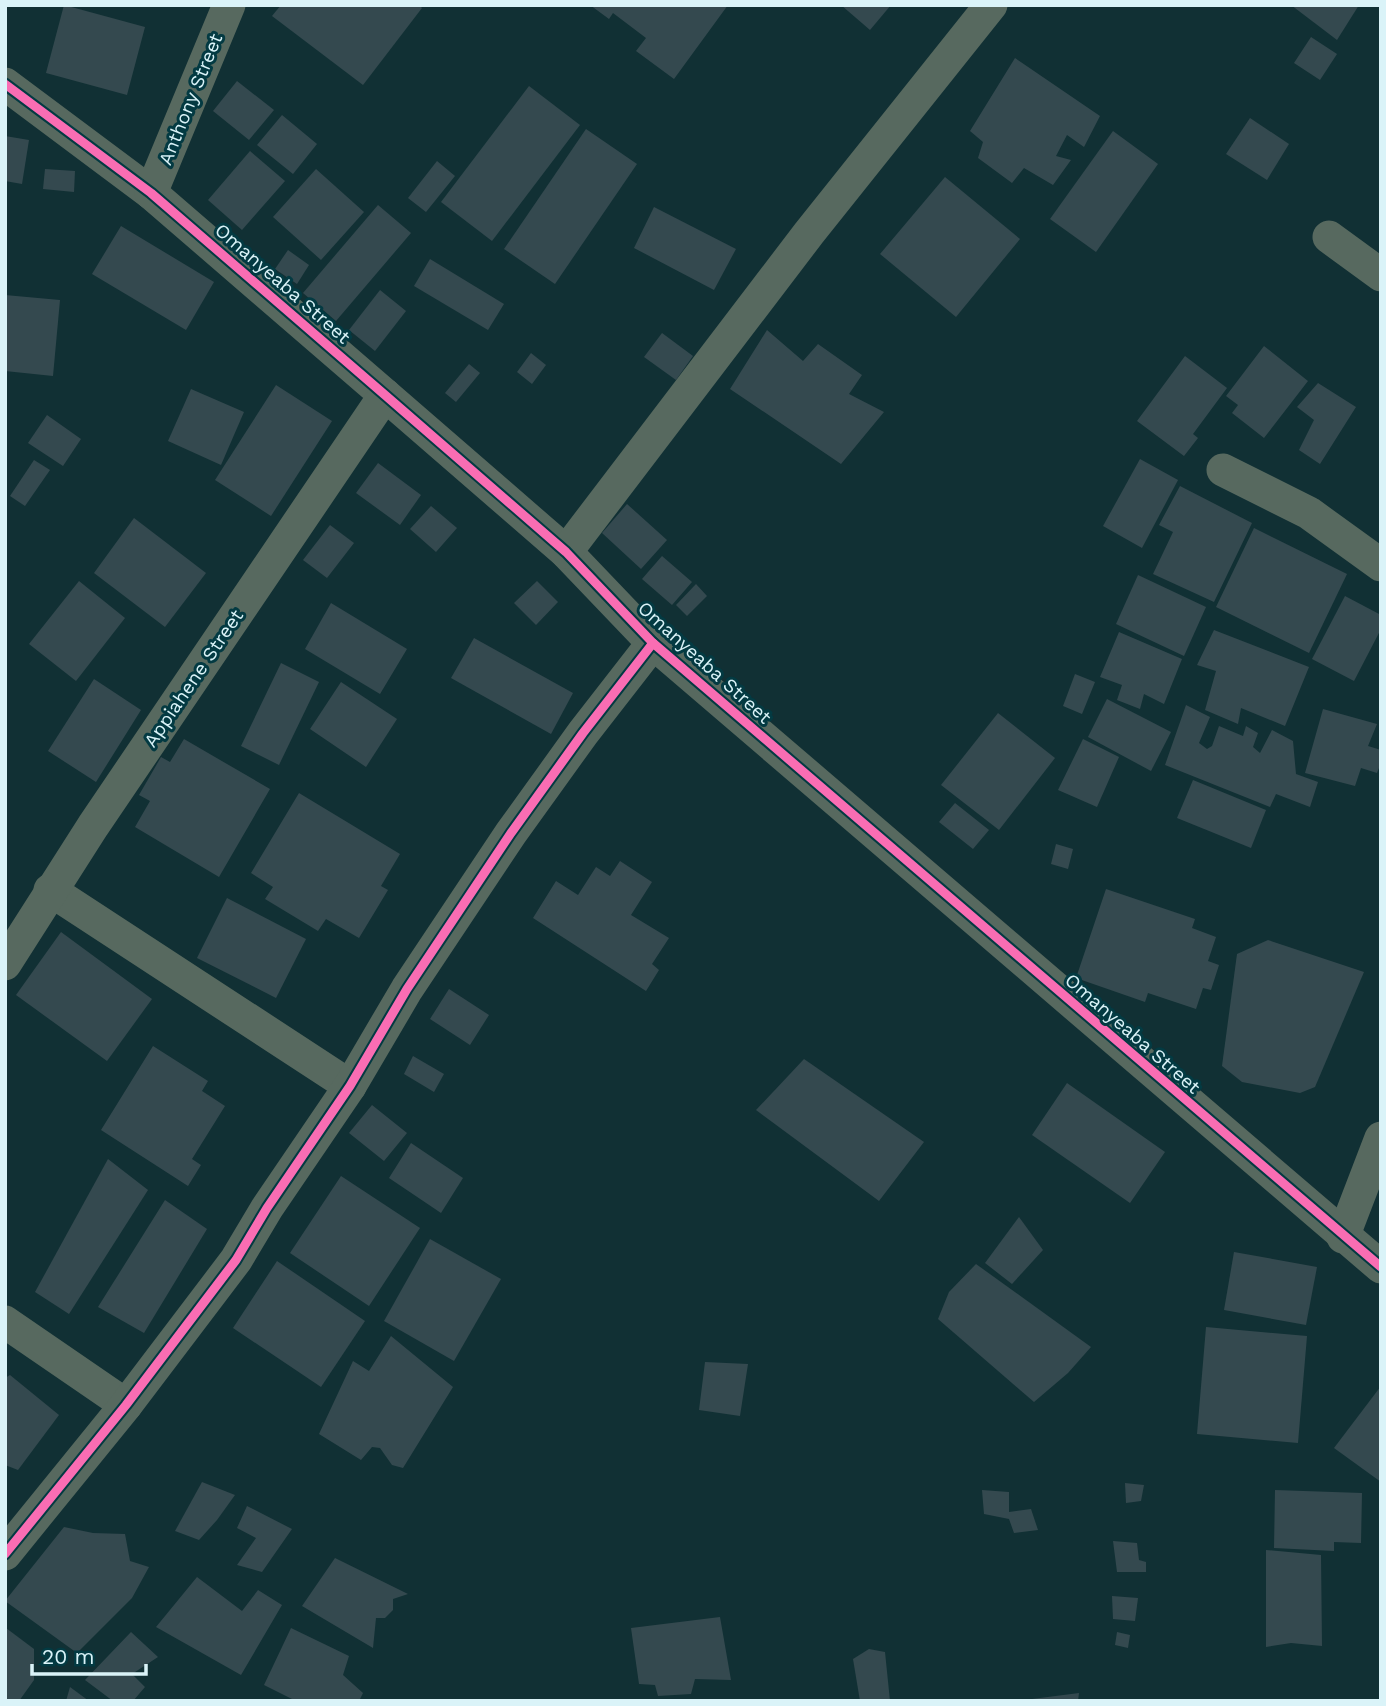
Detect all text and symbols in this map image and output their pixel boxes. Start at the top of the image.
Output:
street label: Anthony Street [154,30,227,168]
street label: Omanyeaba Street [210,218,355,348]
street label: Omanyeaba Street [633,596,776,728]
street label: Appiahene Street [139,605,248,752]
street label: Omanyeaba Street [1060,968,1205,1098]
scale bar [32,1632,145,1676]
text: 20 m [42,1644,94,1669]

